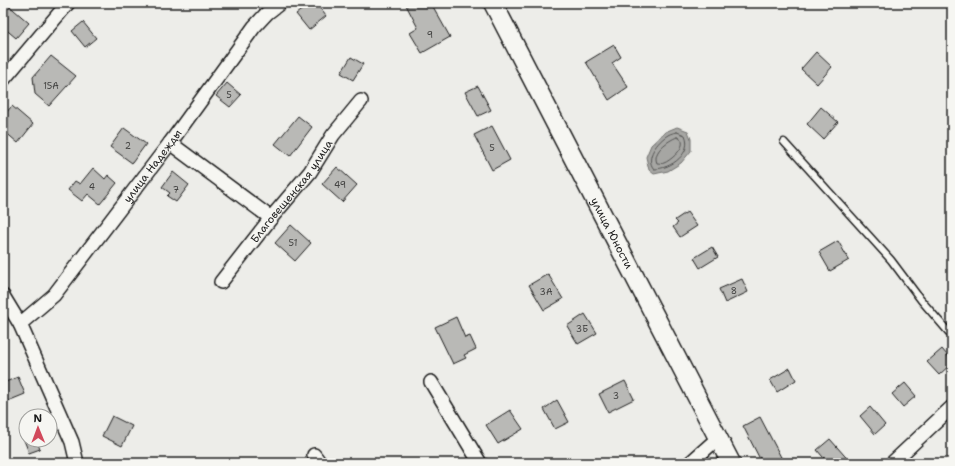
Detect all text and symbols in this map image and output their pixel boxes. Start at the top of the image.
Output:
house number: 9 [427,29,433,41]
house number: 15А [43,80,59,92]
house number: 5 [226,89,232,101]
street label: улица Надежды [120,126,185,206]
street label: Благовещенская улица [247,137,336,246]
house number: 2 [125,140,131,152]
house number: 5 [489,142,495,154]
house number: 49 [334,179,346,191]
house number: 4 [89,181,95,193]
house number: 7 [173,184,179,196]
street label: улица Юности [587,195,637,271]
house number: 51 [289,237,297,249]
house number: 8 [731,285,737,297]
house number: 3А [540,286,553,298]
house number: 3Б [576,323,588,335]
house number: 3 [613,390,619,402]
north arrow [18,408,58,448]
text: N [33,411,43,426]

